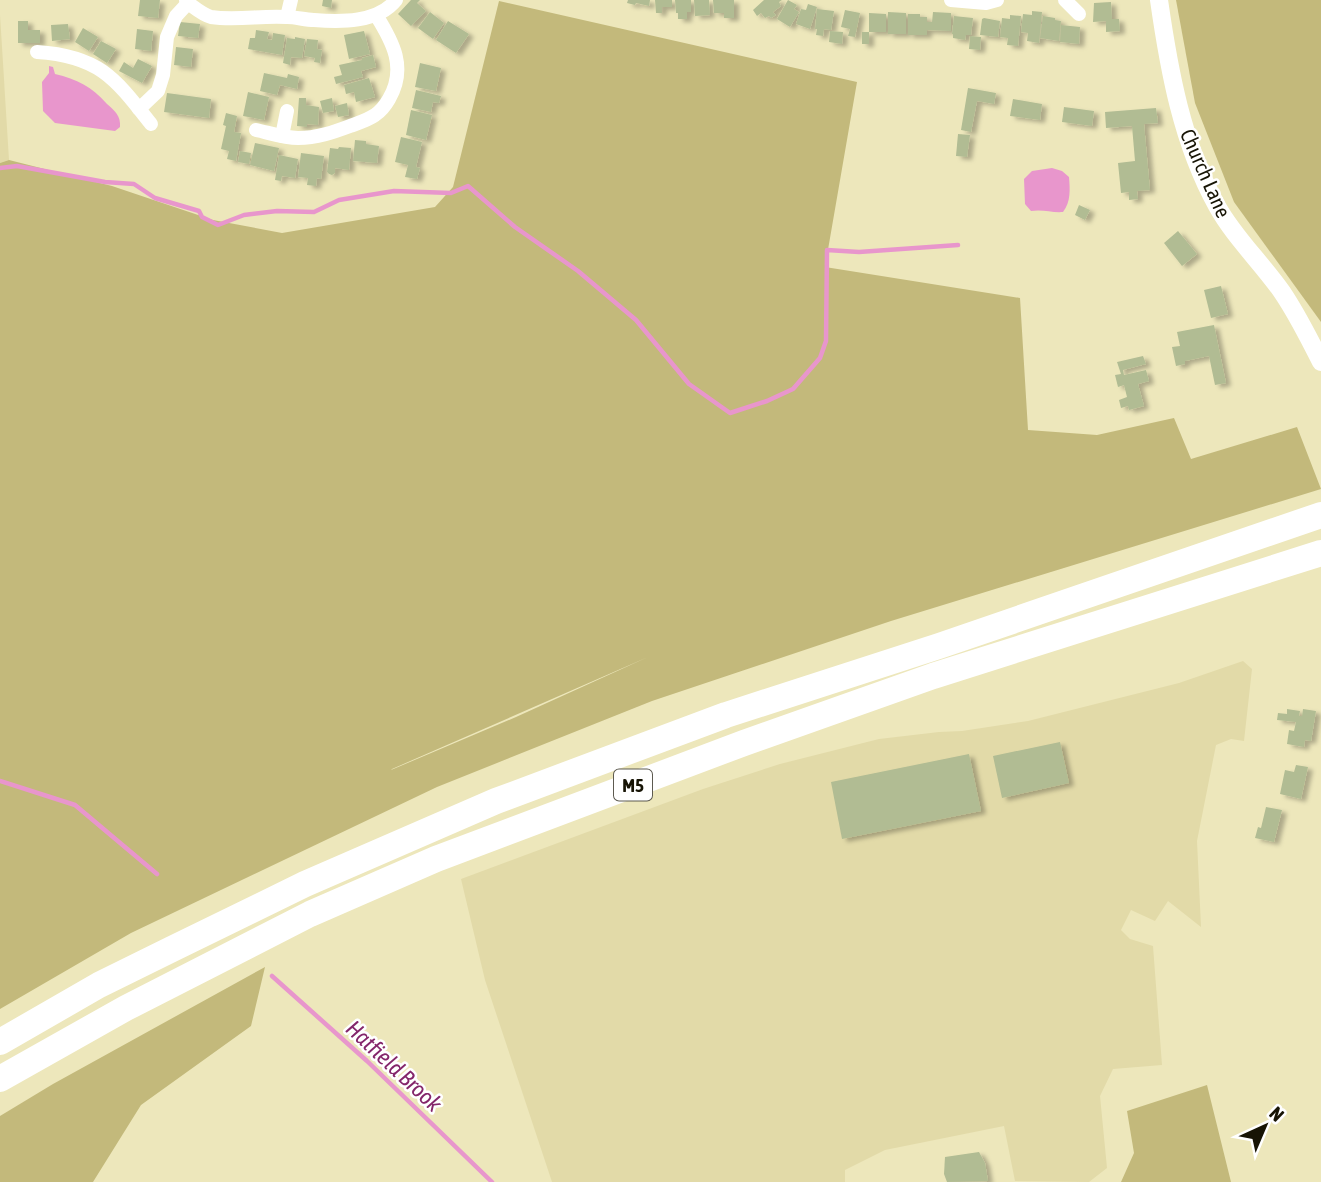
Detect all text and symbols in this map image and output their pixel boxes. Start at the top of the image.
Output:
street label: Church Lane [1176,125,1236,221]
road number: M5 [614,770,652,800]
water label: Hatfield Brook [341,1015,448,1117]
north arrow [1230,1091,1300,1161]
text: N [1265,1102,1288,1126]

